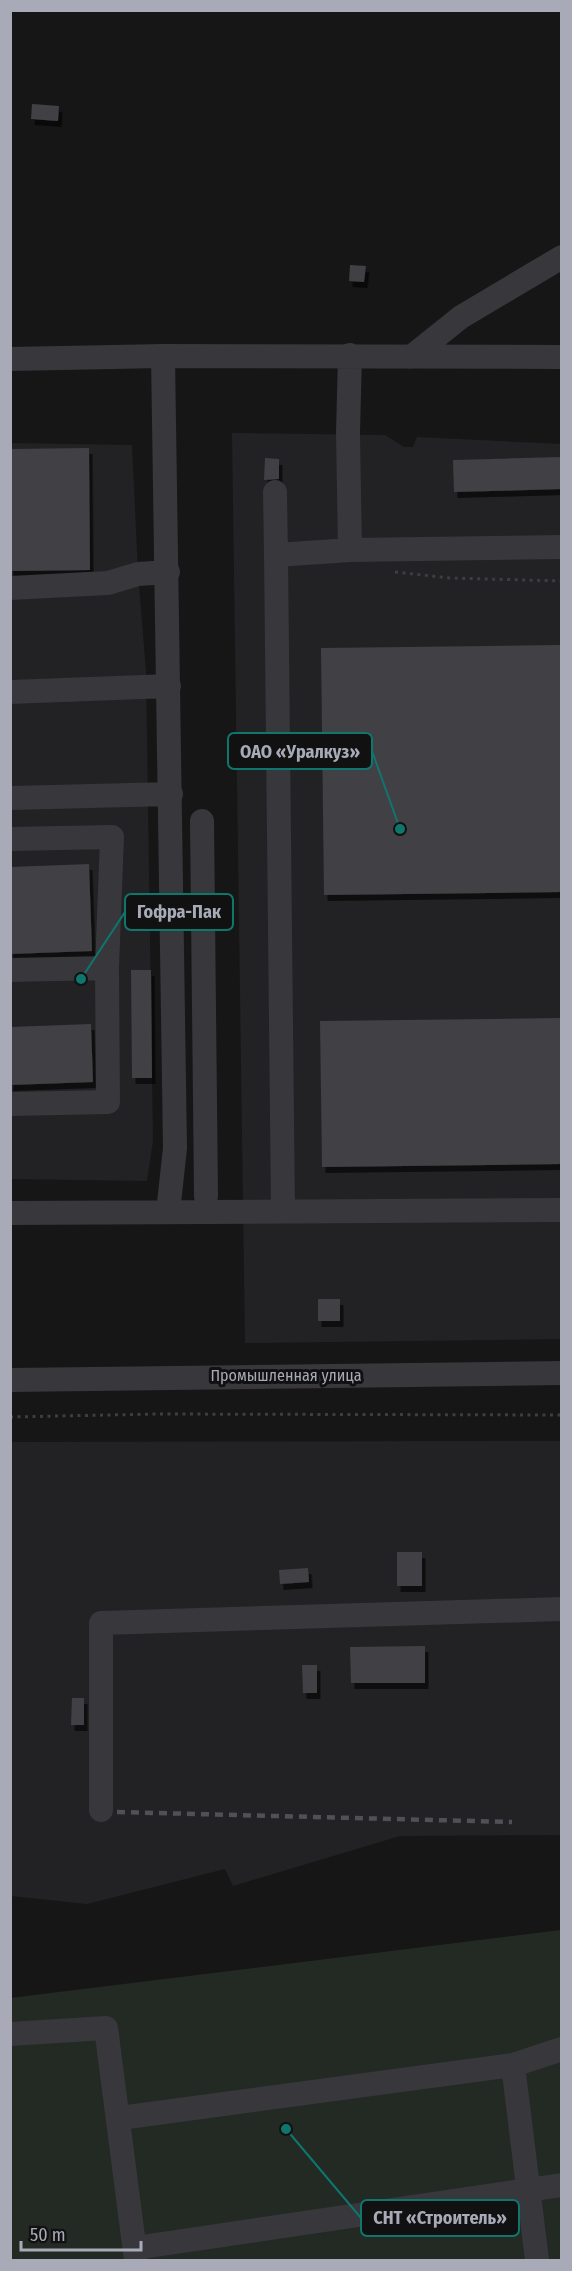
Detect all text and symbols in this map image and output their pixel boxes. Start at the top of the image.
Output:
callout: ОАО «Уралкуз» [228,733,372,769]
text: ОАО «Уралкуз» [240,741,360,763]
callout: Гофра-Пак [125,894,233,930]
text: Гофра-Пак [137,901,222,923]
street label: Промышленная улица [210,1366,362,1385]
callout: СНТ «Строитель» [361,2200,519,2236]
text: СНТ «Строитель» [373,2207,507,2229]
scale bar [21,2214,141,2252]
text: 50 m [30,2224,66,2246]

